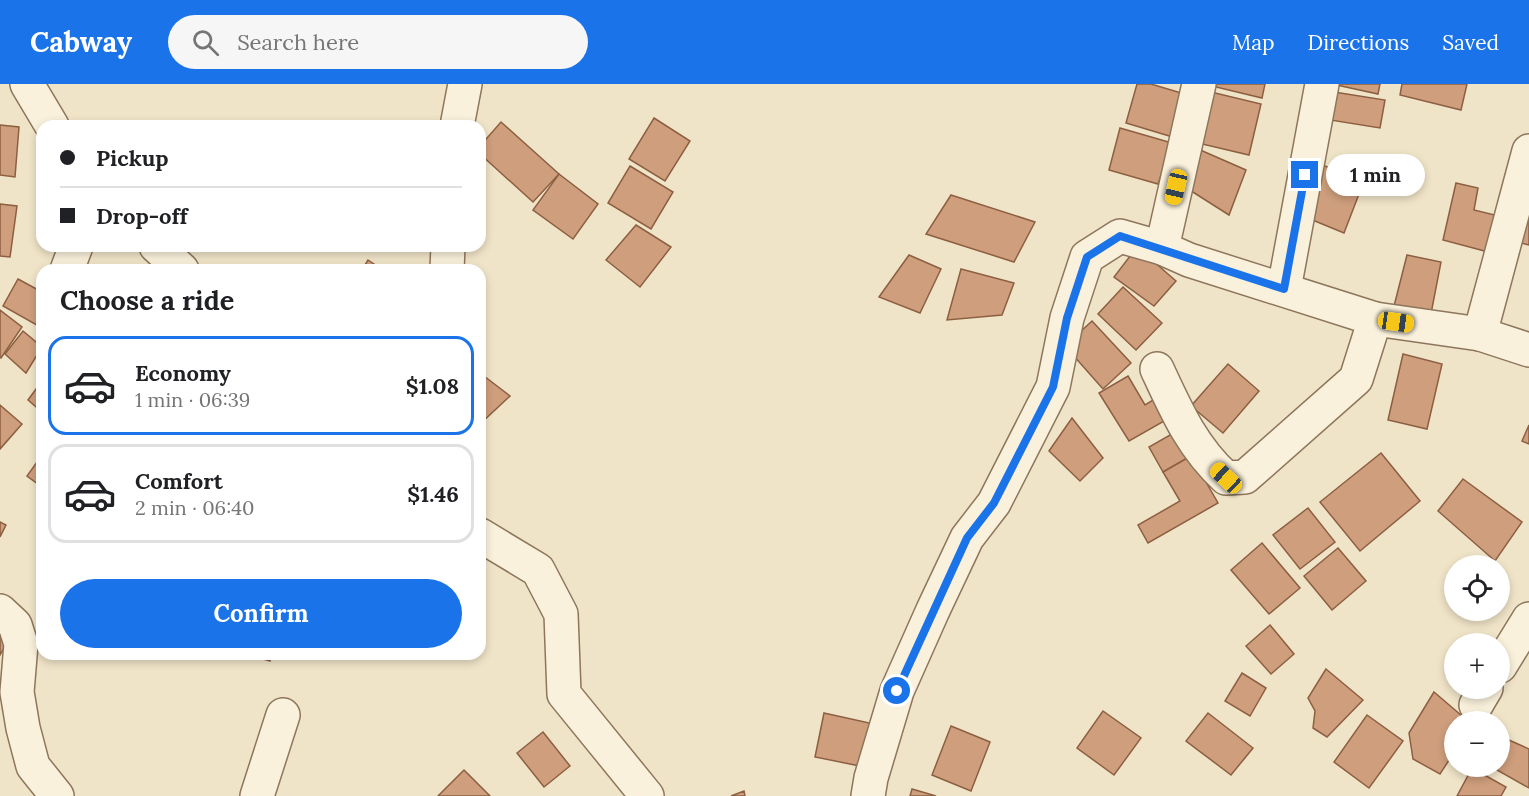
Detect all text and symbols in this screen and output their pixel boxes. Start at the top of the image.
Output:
search box [168,15,588,69]
text: Cabway [30,24,132,60]
icon: search [189,26,222,59]
text: Search here [237,28,359,56]
text: Map [1232,29,1275,56]
text: Directions [1308,29,1409,56]
text: Saved [1442,29,1499,56]
text: Pickup [96,144,169,172]
callout: 1 min [1326,154,1425,196]
route end [1291,161,1318,188]
text: 1 min [1350,162,1401,187]
car [1163,167,1189,207]
text: Drop-off [96,202,188,230]
text: Choose a ride [60,283,234,317]
car [1377,311,1415,333]
icon: car [63,359,117,413]
text: Economy [135,359,231,387]
text: $1.08 [406,372,459,400]
text: 1 min · 06:39 [135,387,250,412]
car [1207,459,1245,497]
icon: car [63,467,117,521]
text: Comfort [135,467,223,495]
text: $1.46 [407,480,459,508]
text: 2 min · 06:40 [135,495,254,520]
map controls [1444,555,1510,777]
button: locate [1444,555,1510,621]
button: Confirm [60,579,462,648]
button: + [1444,633,1510,699]
route start [883,677,910,704]
button: − [1444,711,1510,777]

